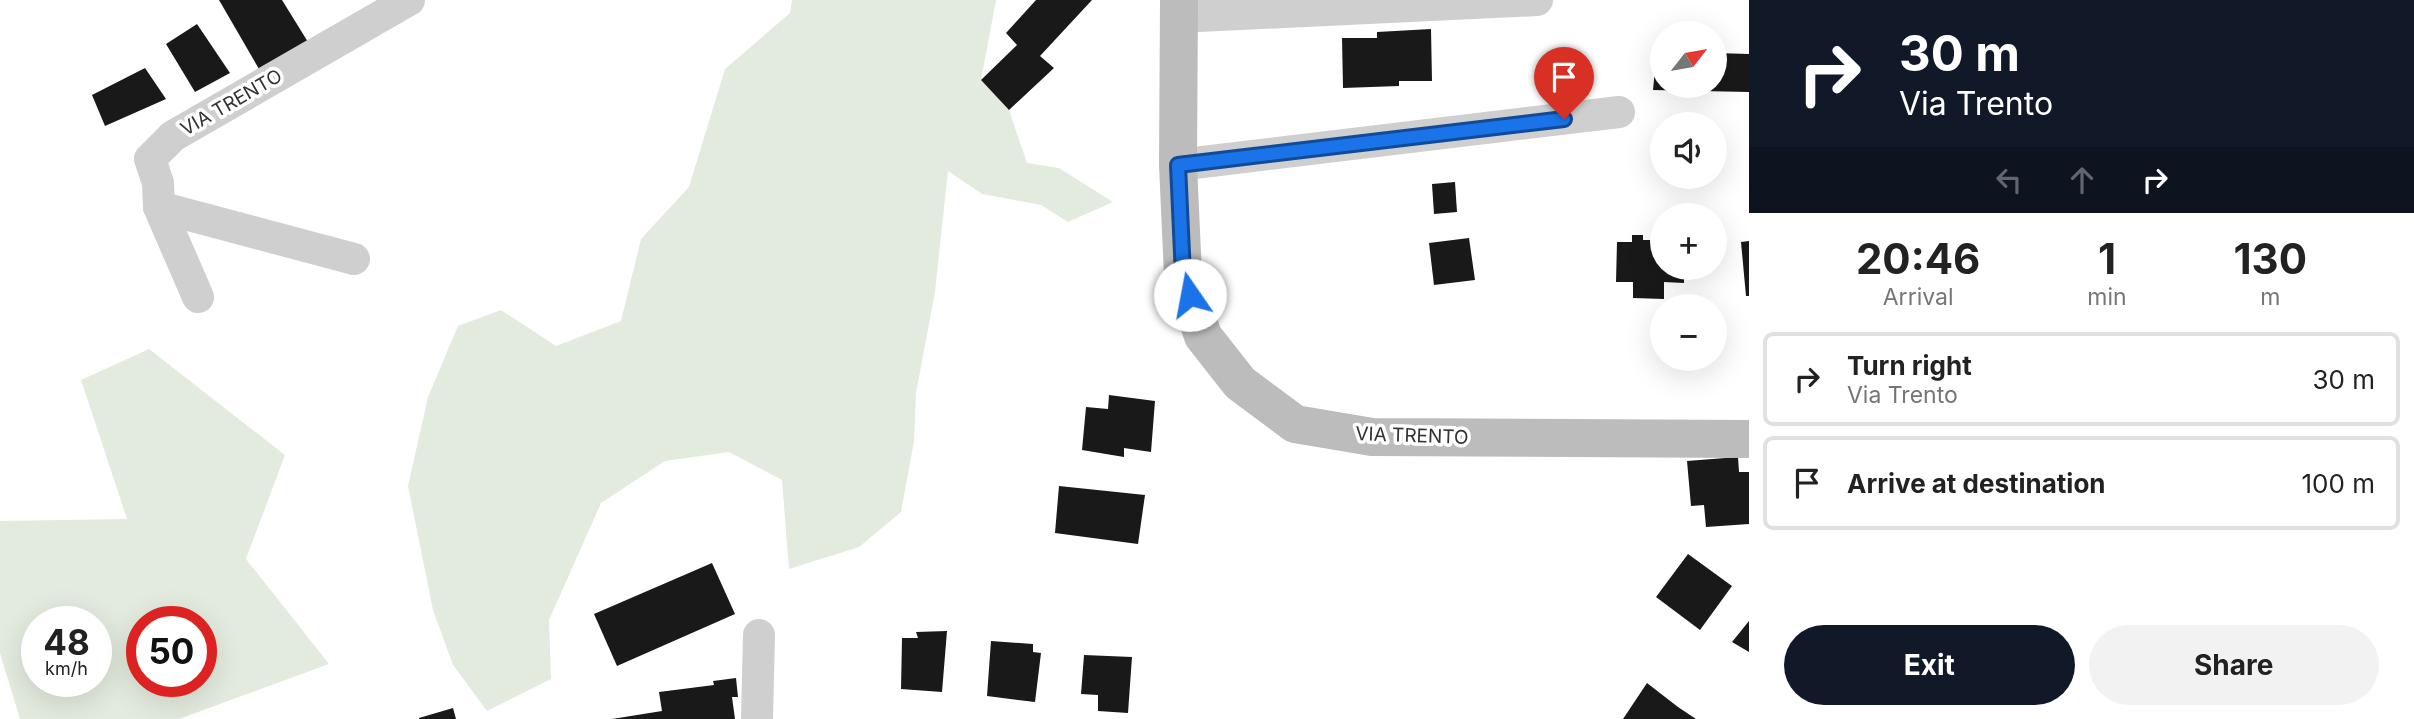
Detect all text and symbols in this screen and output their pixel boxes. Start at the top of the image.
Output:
north arrow [1650,21,1727,98]
map controls [1650,21,1727,371]
text: 30 m [1899,24,2020,83]
icon: right [1784,28,1875,119]
pin [1534,47,1594,119]
icon: arrive [1545,58,1583,96]
street label: VIA TRENTO [177,64,286,141]
text: Via Trento [1899,84,2053,123]
button: sound [1650,112,1727,189]
icon: left [1990,161,2028,199]
icon: ahead [2063,161,2101,199]
icon: right [2136,161,2174,199]
button: + [1650,203,1727,280]
text: 20:46 [1856,233,1980,284]
text: 1 [2098,233,2116,284]
text: 130 [2234,233,2307,284]
position arrow [1153,258,1227,332]
text: Arrival [1883,283,1954,311]
text: min [2087,283,2127,311]
text: m [2260,283,2280,311]
button: − [1650,294,1727,371]
text: Turn right [1847,350,1972,381]
icon: right [1788,360,1826,398]
text: 30 m [2312,364,2375,395]
text: Via Trento [1847,381,1958,409]
street label: VIA TRENTO [1355,422,1469,449]
icon: arrive [1788,464,1826,502]
text: Arrive at destination [1847,468,2106,499]
text: 100 m [2302,468,2375,499]
speed limit sign: 50 [126,606,217,697]
text: 48 [43,621,90,663]
button: Exit [1784,625,2075,705]
button: Share [2089,625,2379,705]
text: km/h [45,658,88,679]

